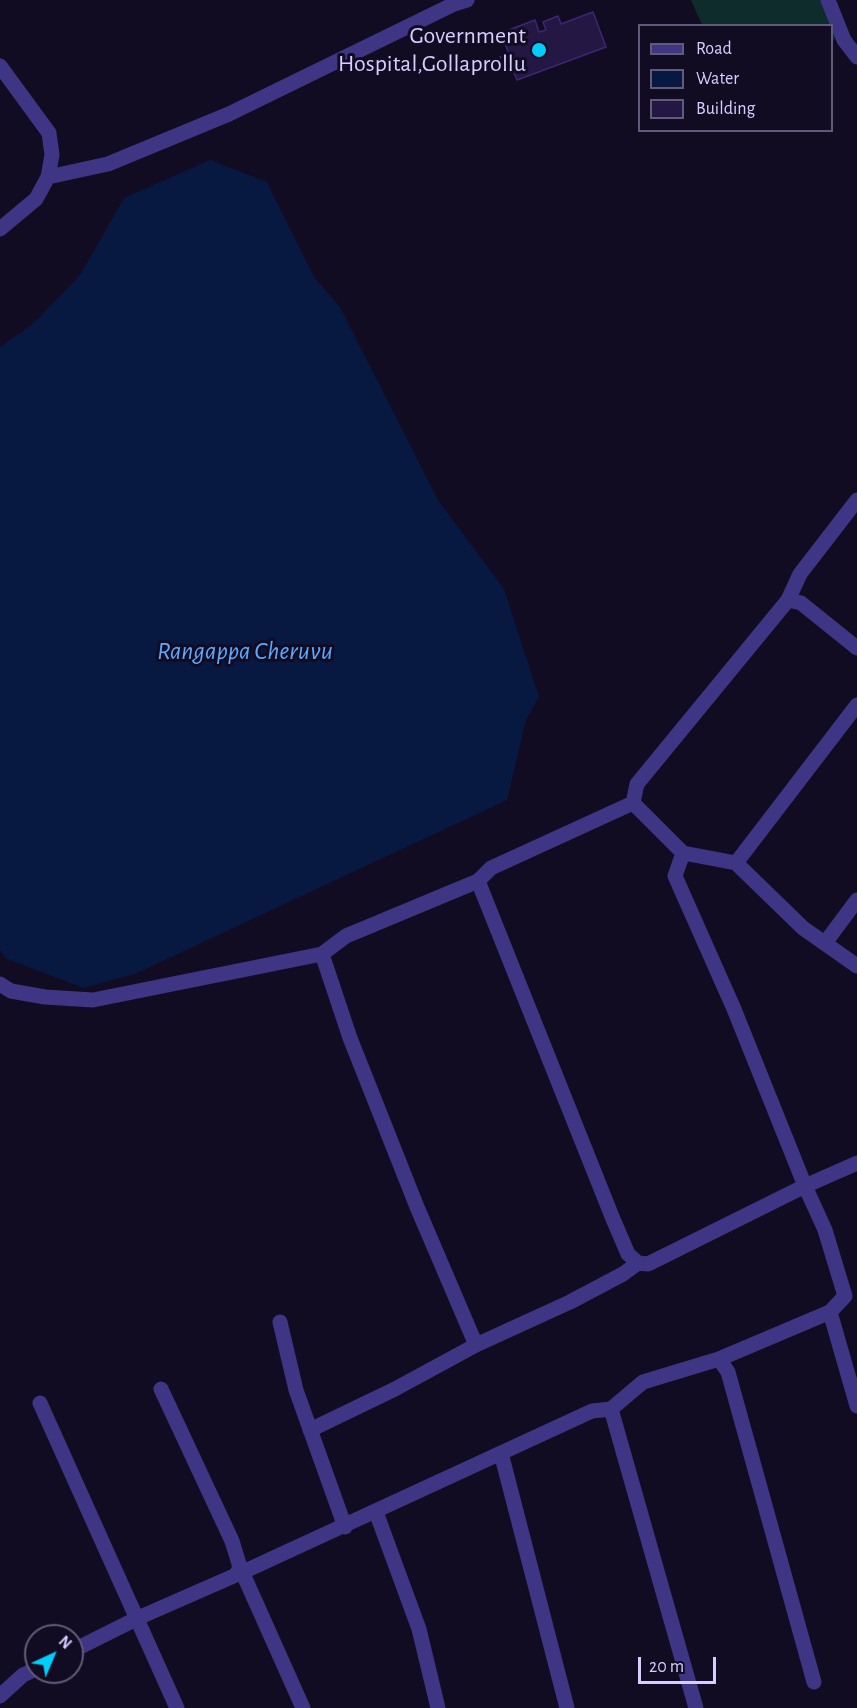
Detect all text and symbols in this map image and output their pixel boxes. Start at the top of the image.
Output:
place label: Government Hospital,Gollaprollu [338,22,526,78]
legend [638,24,833,132]
text: Road [696,40,732,58]
marker: Government Hospital,Gollaprollu [530,41,548,59]
text: Water [696,70,739,88]
text: Building [696,100,755,118]
water label: Rangappa Cheruvu [157,635,333,667]
north arrow [24,1624,84,1684]
text: N [56,1633,75,1652]
scale bar [641,1645,719,1683]
text: 20 m [649,1658,684,1676]

